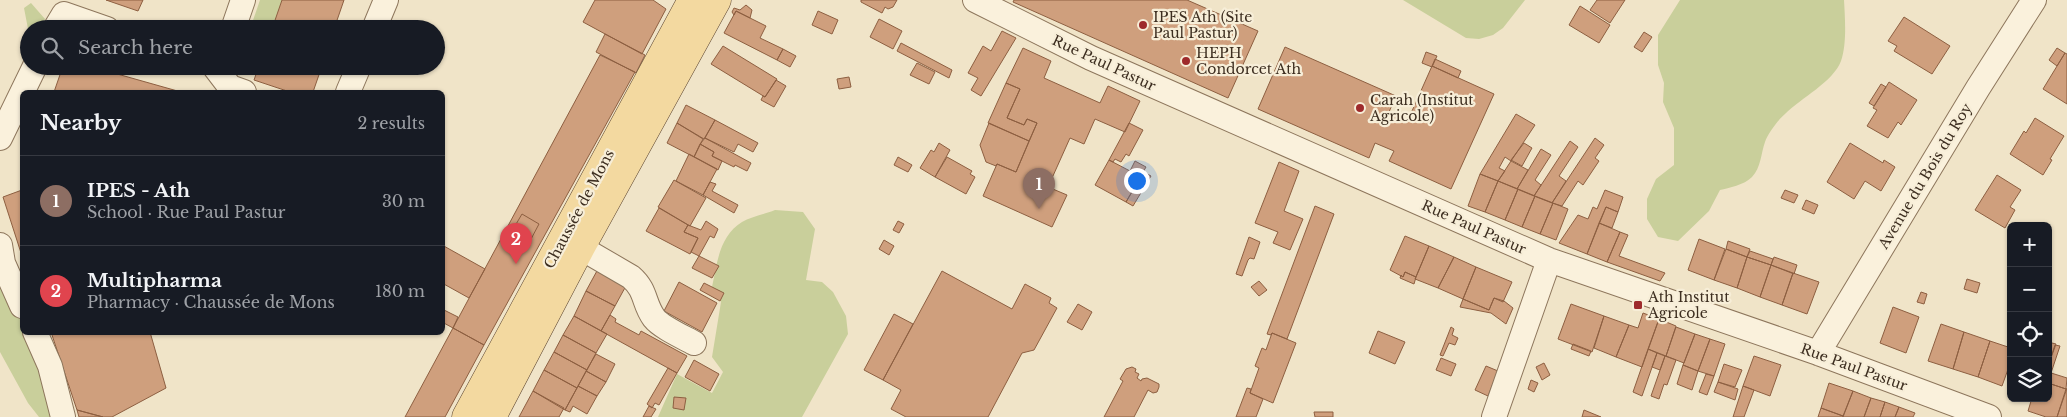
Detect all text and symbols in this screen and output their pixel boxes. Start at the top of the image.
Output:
place label: IPES Ath (Site Paul Pastur) [1153,8,1252,42]
marker: IPES Ath (Site Paul Pastur) [1137,19,1149,31]
search box [20,20,445,75]
street label: Rue Paul Pastur [1049,31,1159,95]
icon: search [38,34,66,62]
text: Search here [78,36,193,59]
place label: HEPH Condorcet Ath [1196,44,1301,78]
marker: HEPH Condorcet Ath [1180,55,1192,67]
place label: Carah (Institut Agricole) [1369,91,1474,125]
street label: Avenue du Bois du Roy [1874,100,1976,253]
marker: Carah (Institut Agricole) [1354,102,1366,114]
text: Nearby [40,110,121,136]
text: 2 results [357,113,425,133]
street label: Chaussée de Mons [540,146,618,272]
pin: 1 [1023,168,1055,209]
your location [1124,168,1150,194]
text: IPES - Ath [87,179,190,202]
text: 1 [53,191,59,211]
text: 30 m [382,191,425,211]
street label: Rue Paul Pastur [1419,196,1529,258]
text: School · Rue Paul Pastur [87,202,285,222]
map controls [2007,222,2052,402]
button: + [2007,222,2052,267]
pin: 2 [500,223,532,264]
button: − [2007,267,2052,312]
text: Multipharma [87,269,222,292]
text: 2 [51,281,61,301]
text: 180 m [375,281,425,301]
place label: Ath Institut Agricole [1647,288,1730,322]
text: Pharmacy · Chaussée de Mons [87,292,335,312]
marker: Ath Institut Agricole [1632,299,1644,311]
button: locate [2007,312,2052,357]
street label: Rue Paul Pastur [1798,339,1910,395]
button: layers [2007,357,2052,402]

